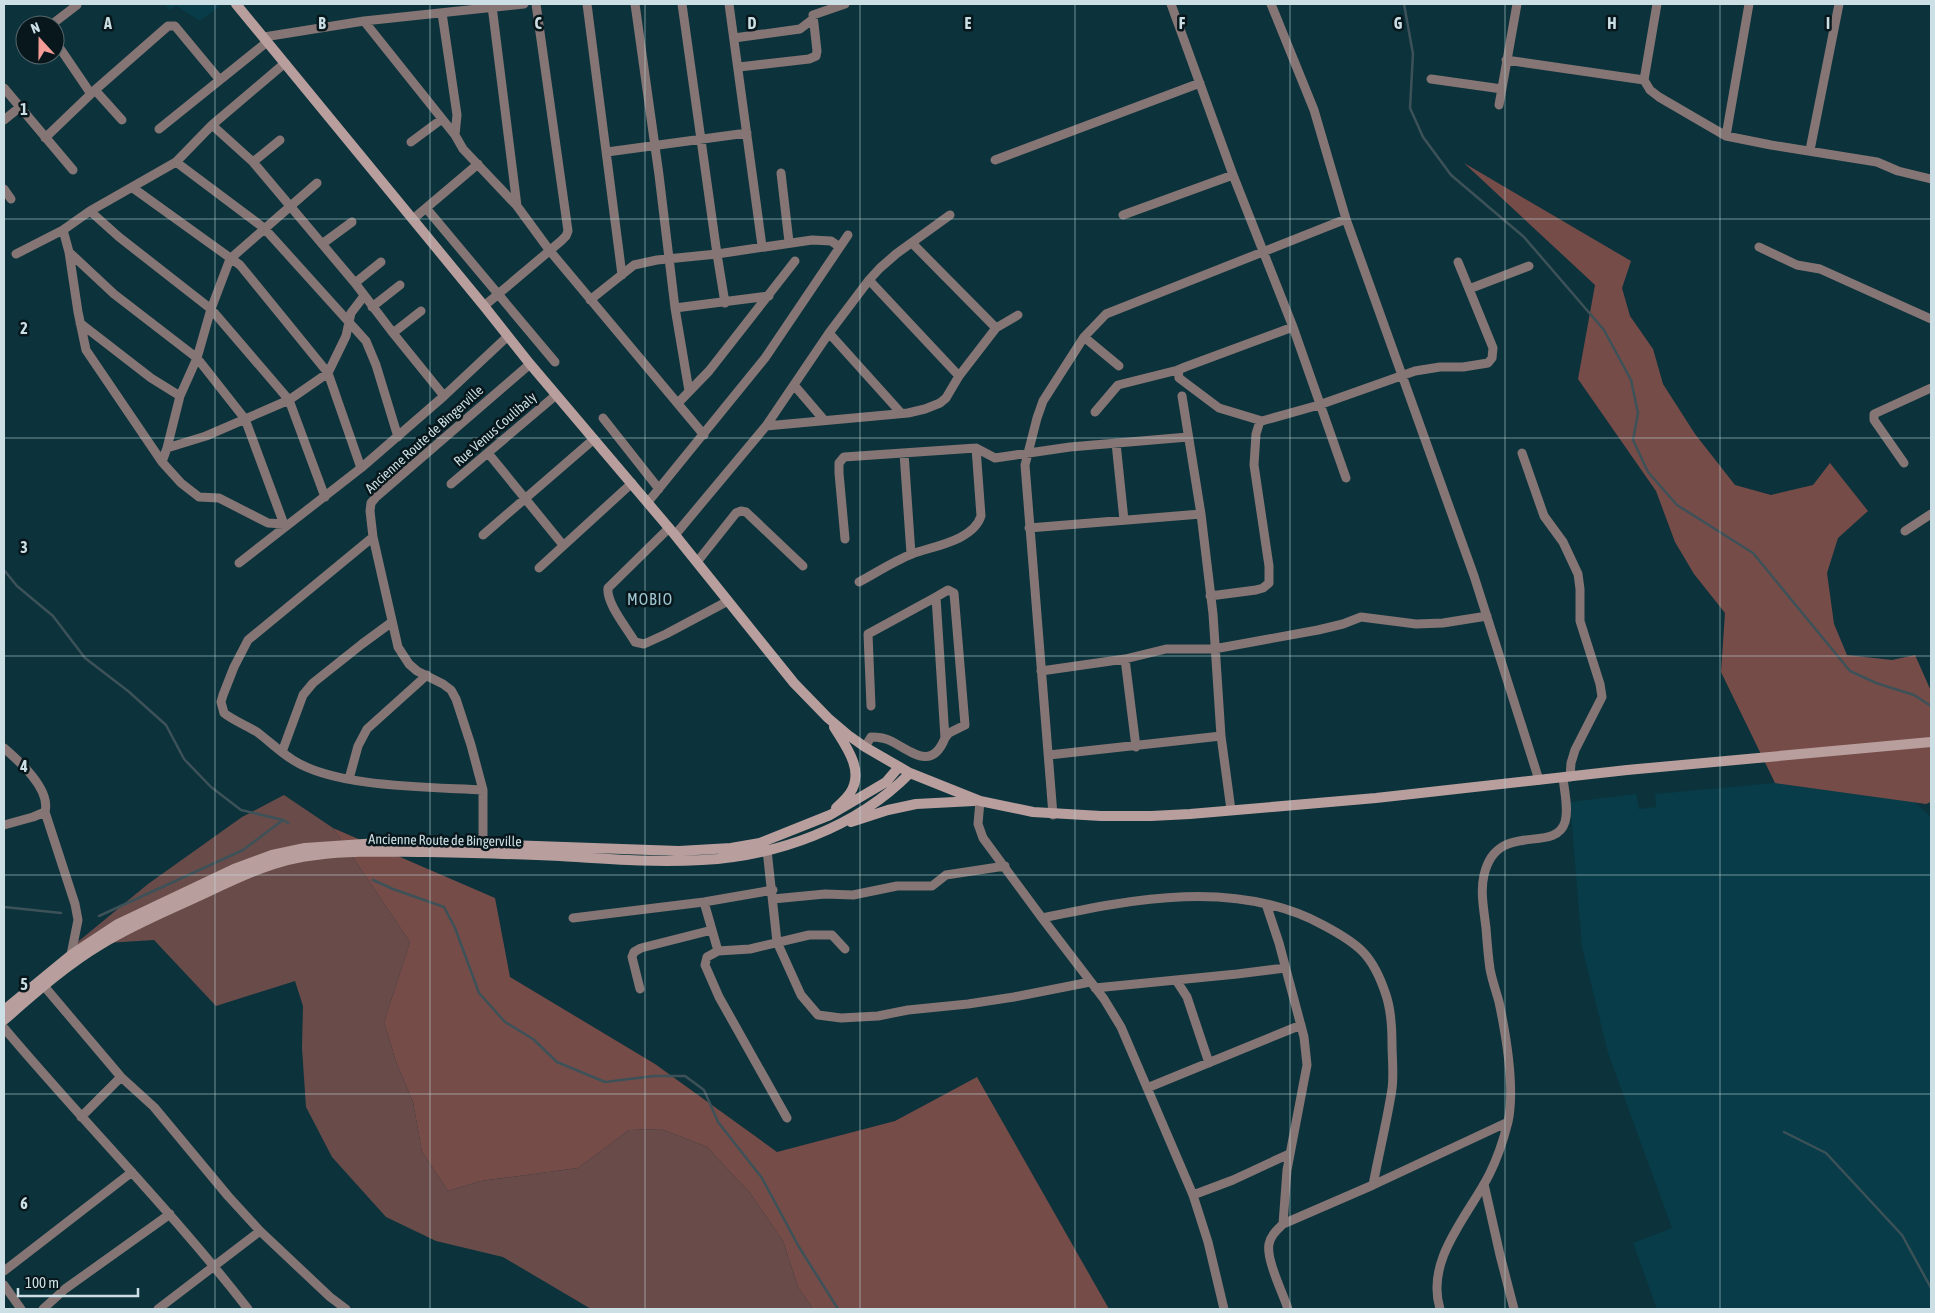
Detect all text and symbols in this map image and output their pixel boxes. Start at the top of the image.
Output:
text: A [103,14,112,32]
text: B [318,14,326,32]
text: C [534,14,542,32]
text: D [748,14,757,32]
text: E [965,14,972,32]
text: F [1179,14,1186,32]
text: G [1394,14,1403,32]
text: H [1607,14,1617,32]
text: I [1826,14,1830,32]
north arrow [15,15,65,65]
text: N [29,19,42,37]
text: 1 [20,100,28,118]
text: 2 [20,319,28,337]
street label: Ancienne Route de Bingerville [362,382,486,496]
street label: Rue Venus Coulibaly [450,389,540,469]
text: 3 [20,538,28,556]
district label: MOBIO [627,590,673,608]
text: 4 [19,757,28,775]
street label: Ancienne Route de Bingerville [368,831,522,849]
text: 5 [20,975,28,993]
text: 6 [20,1194,28,1212]
scale bar [18,1266,138,1298]
text: 100 m [25,1274,59,1291]

